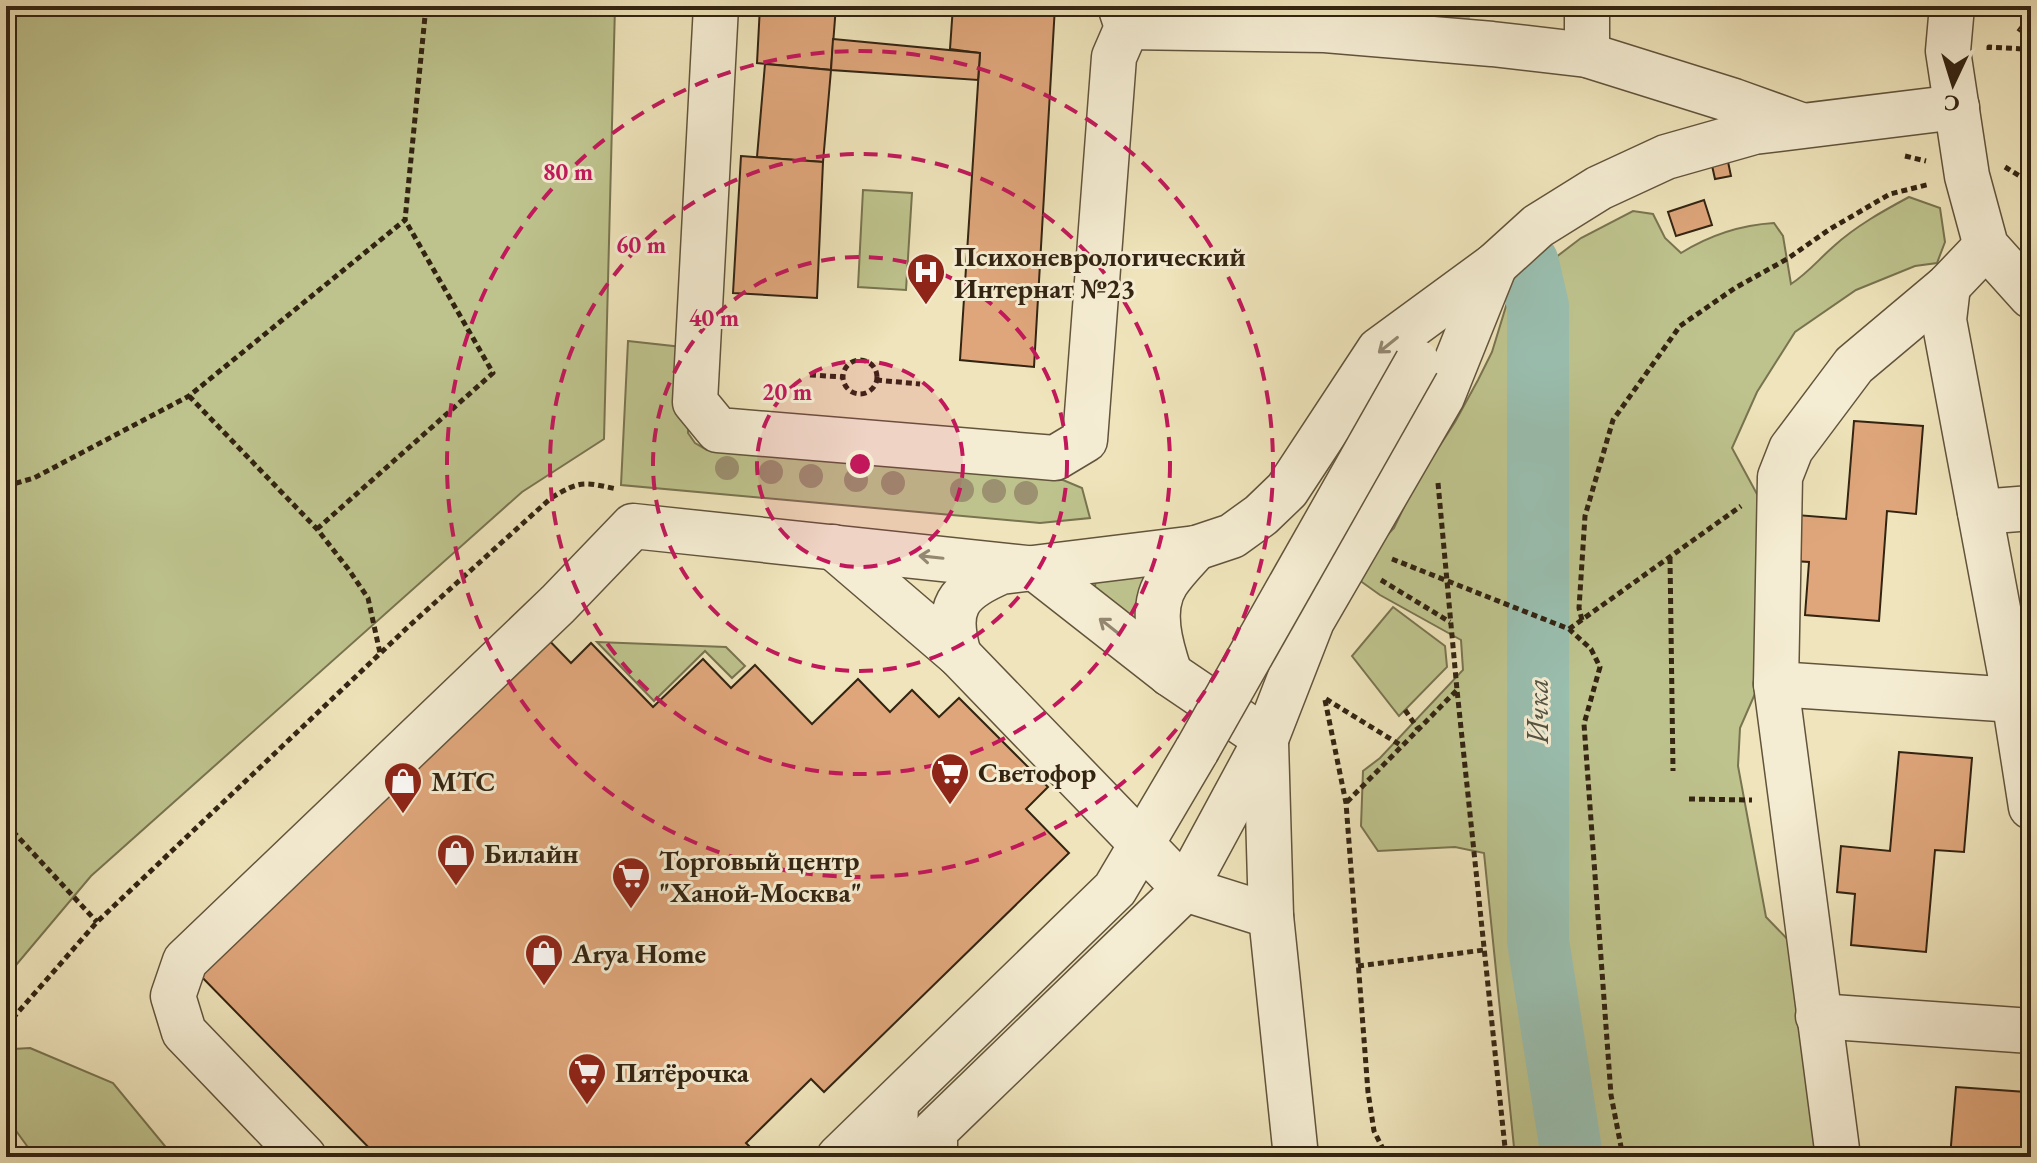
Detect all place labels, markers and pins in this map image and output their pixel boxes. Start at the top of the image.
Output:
place label: Психоневрологический Интернат №23 [954,238,1246,306]
hospital icon: Психоневрологический Интернат №23 [905,251,947,306]
centre of rings [846,450,874,478]
supermarket icon: Светофор [929,751,971,806]
place label: Светофор [978,754,1096,790]
shop icon: МТС [382,760,424,815]
place label: МТС [431,763,495,799]
shop icon: Билайн [435,832,477,887]
place label: Билайн [484,835,578,871]
place label: Торговый центр "Ханой-Москва" [659,842,862,910]
supermarket icon: Торговый центр "Ханой-Москва" [610,855,652,910]
shop icon: Arya Home [523,932,565,987]
place label: Arya Home [571,935,706,971]
supermarket icon: Пятёрочка [566,1051,608,1106]
place label: Пятёрочка [615,1054,750,1090]

